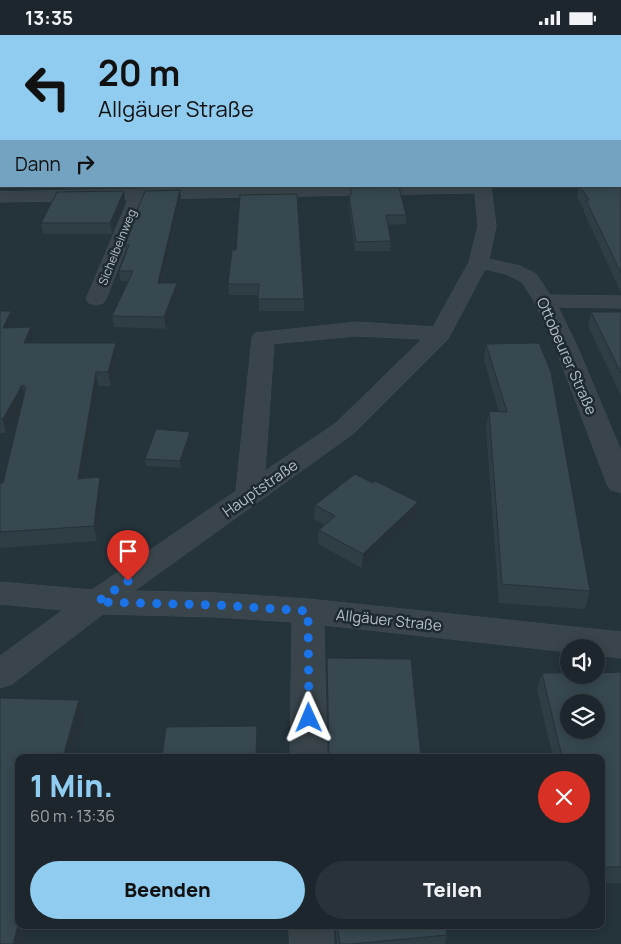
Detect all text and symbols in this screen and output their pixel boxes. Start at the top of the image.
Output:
text: 13:35 [25,5,73,31]
text: 20 m [98,49,180,97]
icon: left [15,55,80,120]
text: Allgäuer Straße [98,94,254,124]
icon: right [71,150,99,178]
text: Dann [15,151,61,177]
street label: Sichelbeinweg [94,206,140,288]
street label: Ottobeurer Straße [532,294,602,418]
street label: Hauptstraße [218,454,302,522]
pin [107,530,149,581]
icon: arrive [114,537,142,565]
street label: Allgäuer Straße [335,604,443,636]
map controls [560,639,605,739]
button: sound [560,639,605,684]
position arrow [282,691,334,743]
button: layers [560,694,605,739]
text: 1 Min. [30,765,113,806]
button: close [538,771,590,823]
text: 60 m · 13:36 [30,805,115,827]
button: Beenden [30,861,305,919]
button: Teilen [315,861,590,919]

